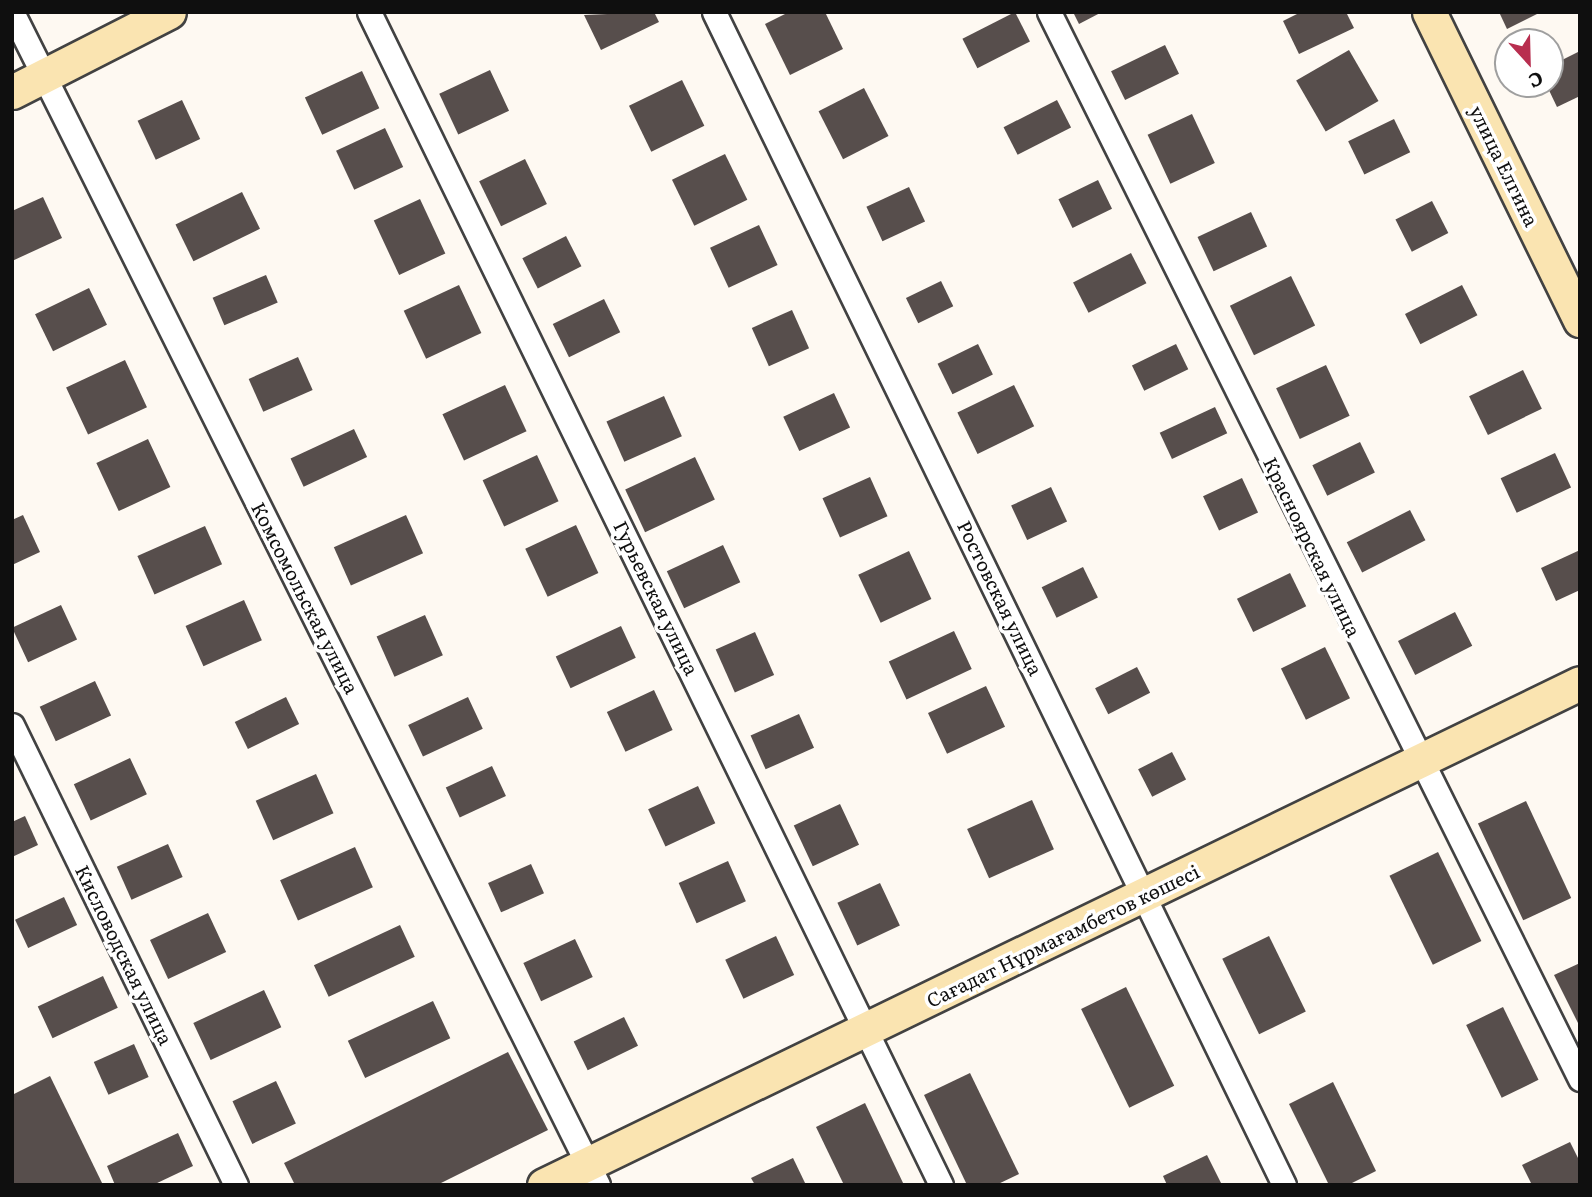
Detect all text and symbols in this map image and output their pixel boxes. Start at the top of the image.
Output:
north arrow [1494,28,1564,98]
text: С [1525,65,1548,96]
street label: улица Елгина [1465,102,1543,230]
street label: Красноярская улица [1259,453,1365,641]
street label: Комсомольская улица [247,498,363,698]
street label: Гурьевская улица [609,517,703,679]
street label: Ростовская улица [953,517,1047,679]
street label: Сағадат Нұрмағамбетов көшесі [923,860,1203,1012]
street label: Кисловодская улица [71,862,177,1048]

